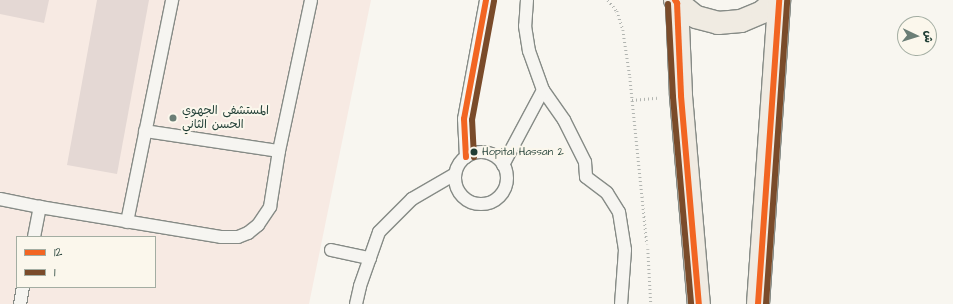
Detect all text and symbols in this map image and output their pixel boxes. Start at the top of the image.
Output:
north arrow [897,16,937,56]
text: ش [921,30,936,43]
place label: المستشفى الجهوي الحسن الثاني [182,104,269,132]
marker: المستشفى الجهوي الحسن الثاني [167,112,179,124]
place label: Hopital Hassan 2 [482,145,564,159]
marker: Hopital Hassan 2 [469,147,479,157]
legend [16,236,156,288]
text: 12 [54,244,62,261]
text: 1 [54,264,56,281]

